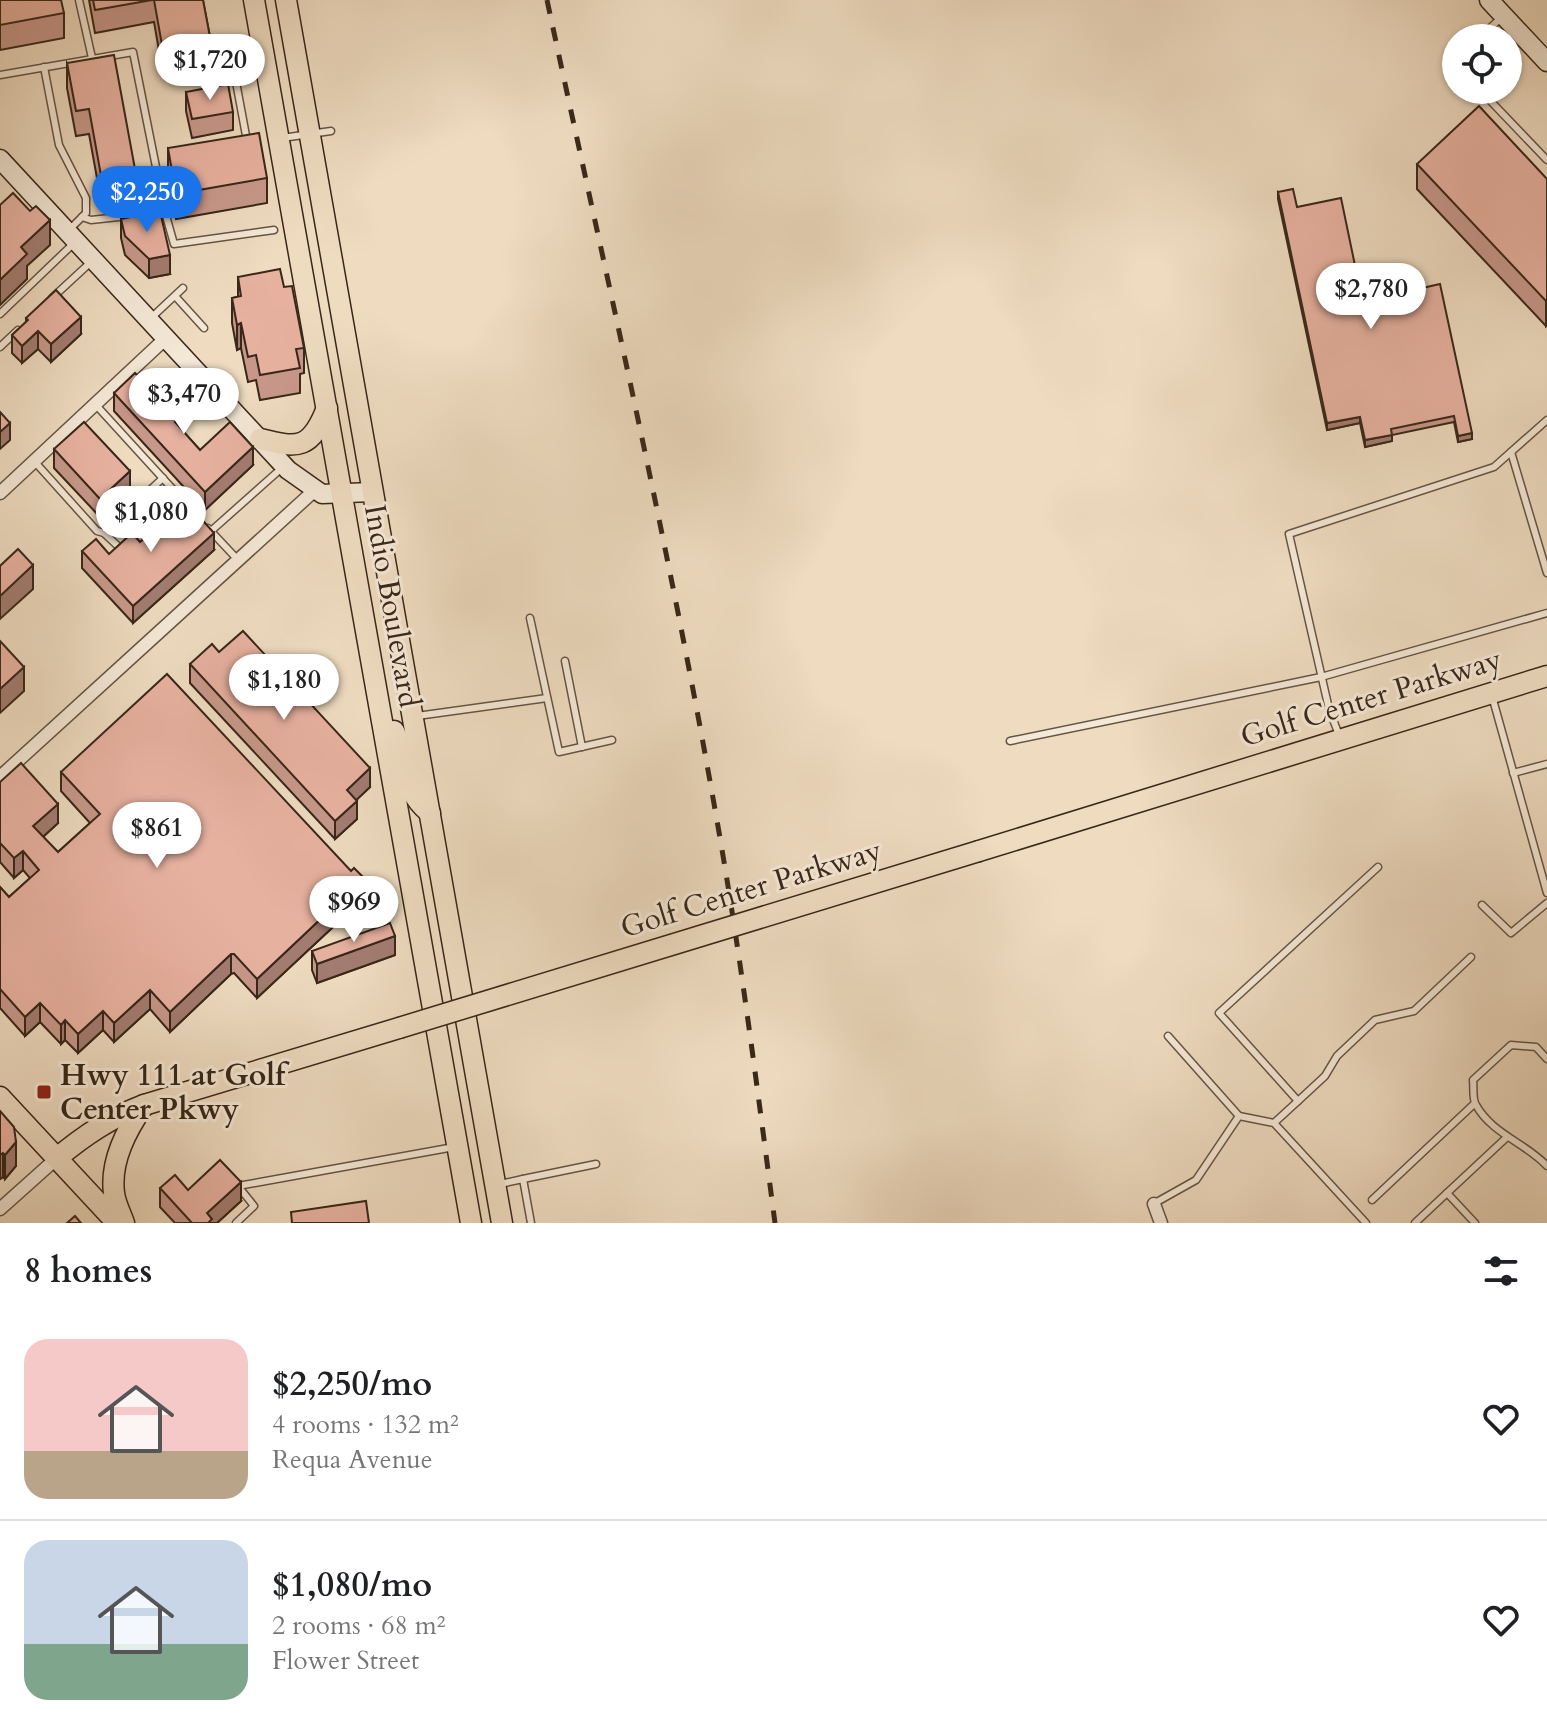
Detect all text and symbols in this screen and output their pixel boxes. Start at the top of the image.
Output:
map controls [1442,24,1522,104]
button: locate [1442,24,1522,104]
pin: $1,720 [145,34,275,102]
text: $1,720 [173,42,247,77]
pin: $2,250 [82,166,212,234]
text: $2,250 [110,174,184,209]
pin: $2,780 [1306,263,1436,331]
text: $2,780 [1334,271,1408,306]
pin: $3,470 [119,368,249,436]
text: $3,470 [147,376,221,411]
pin: $1,080 [86,486,216,554]
text: $1,080 [114,494,188,529]
street label: Indio Boulevard [354,501,430,711]
street label: Golf Center Parkway [1235,639,1507,757]
pin: $1,180 [219,654,349,722]
text: $1,180 [247,662,321,697]
pin: $861 [110,802,204,870]
text: $861 [130,810,184,845]
street label: Golf Center Parkway [615,830,887,948]
pin: $969 [307,876,401,944]
text: $969 [327,884,381,919]
place label: Hwy 111 at Golf Center Pkwy [60,1055,290,1130]
marker: Hwy 111 at Golf Center Pkwy [35,1083,53,1101]
text: 8 homes [24,1248,152,1294]
icon: filters [1479,1249,1523,1293]
text: $2,250/mo [272,1361,432,1407]
icon: home [88,1371,184,1467]
icon: heart [1479,1397,1523,1441]
text: 4 rooms · 132 m² [272,1407,459,1442]
text: Requa Avenue [272,1442,433,1477]
text: $1,080/mo [272,1562,432,1608]
icon: home [88,1572,184,1668]
icon: heart [1479,1598,1523,1642]
text: 2 rooms · 68 m² [272,1608,445,1643]
text: Flower Street [272,1643,419,1678]

